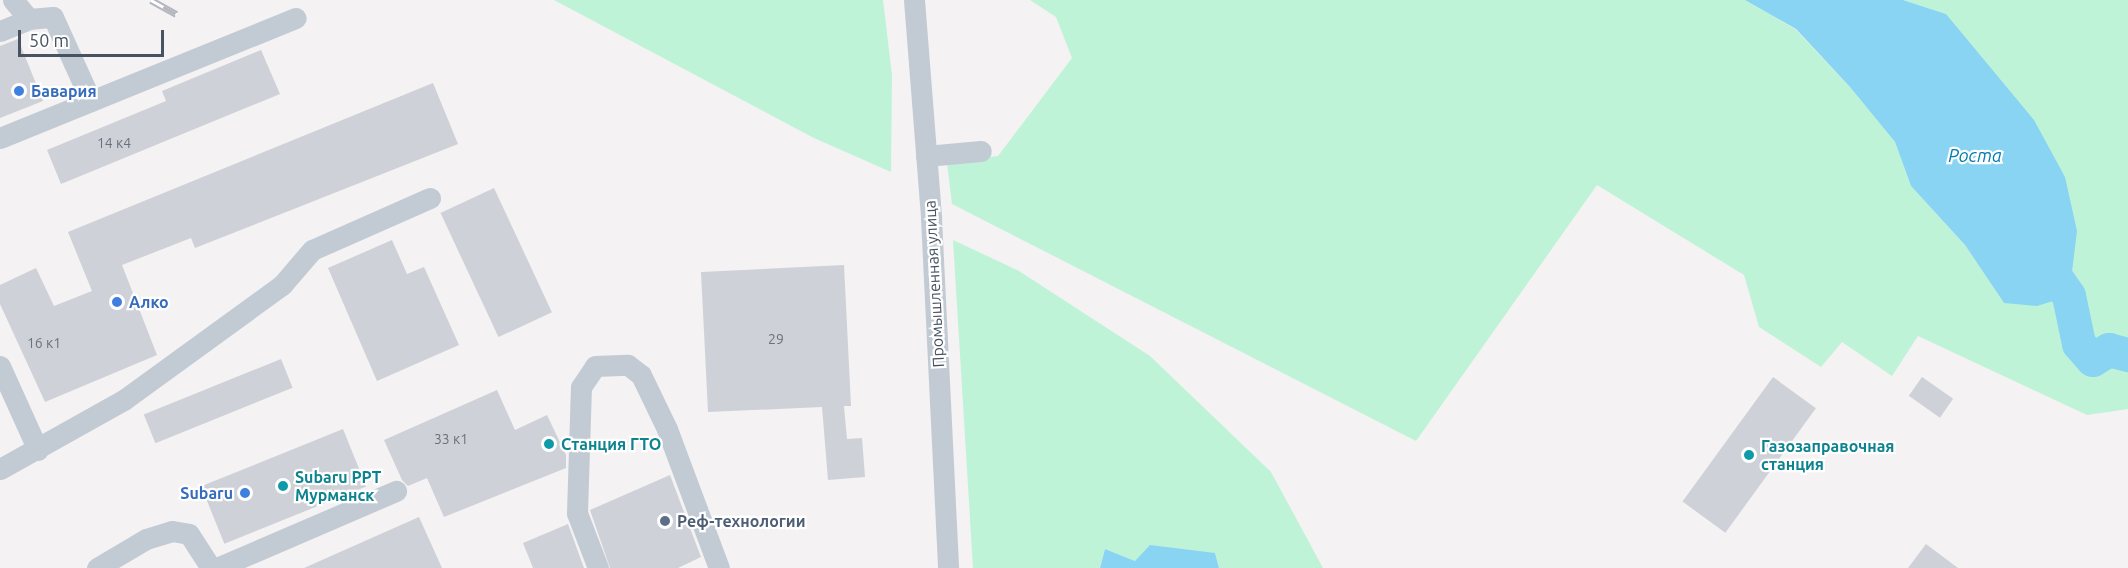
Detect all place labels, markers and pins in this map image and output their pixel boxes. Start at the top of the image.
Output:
place label: Бавария [31,81,97,101]
marker: Бавария [12,84,26,98]
place label: Алко [129,292,169,312]
marker: Алко [110,295,124,309]
place label: Станция ГТО [561,434,661,454]
place label: Газозаправочная станция [1761,436,1894,474]
marker: Станция ГТО [542,437,556,451]
marker: Газозаправочная станция [1742,448,1756,462]
place label: Subaru РРТ Мурманск [295,467,381,505]
marker: Subaru РРТ Мурманск [276,479,290,493]
place label: Subaru [180,483,233,503]
marker: Subaru [238,486,252,500]
place label: Реф-технологии [677,511,805,531]
marker: Реф-технологии [658,514,672,528]

